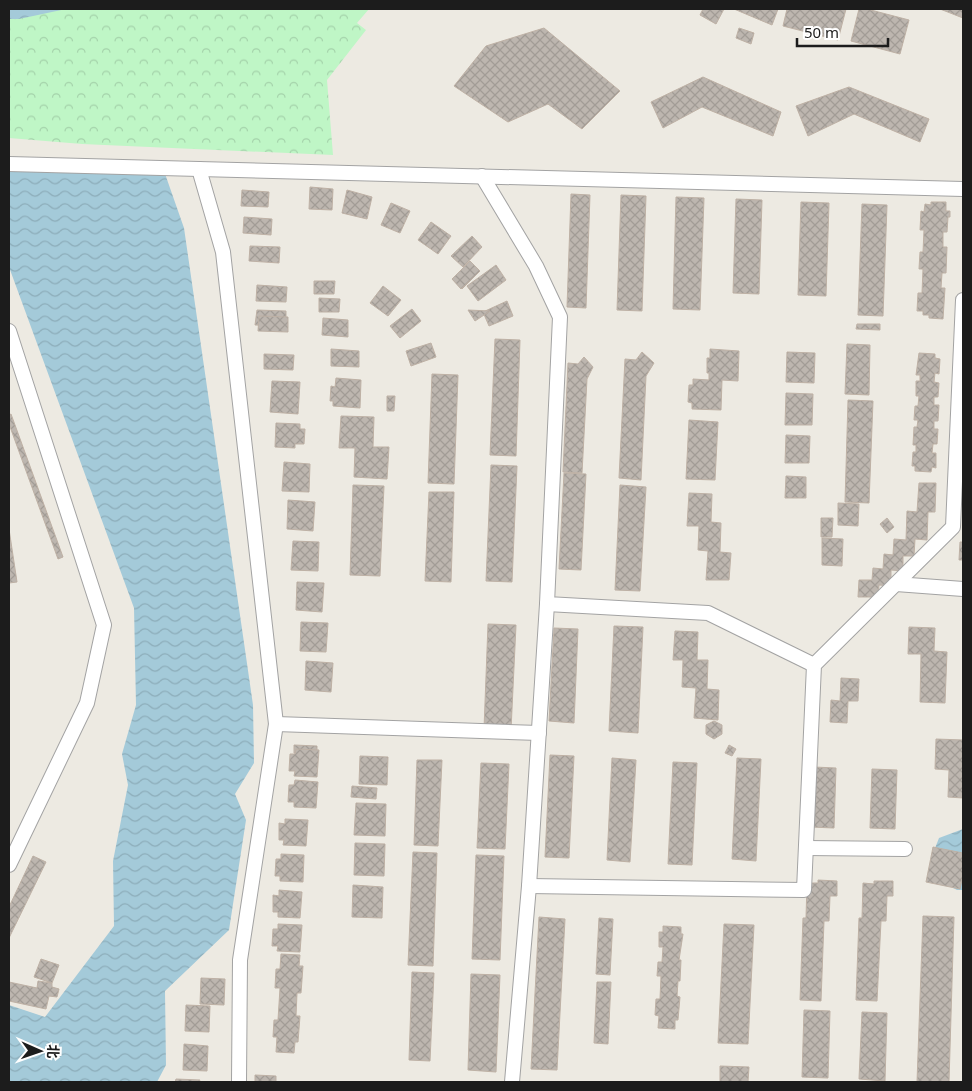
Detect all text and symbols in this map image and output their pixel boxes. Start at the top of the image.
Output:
scale bar [797,15,888,47]
text: 50 m [804,22,839,42]
north arrow [15,1026,65,1076]
text: 北 [44,1044,63,1059]

